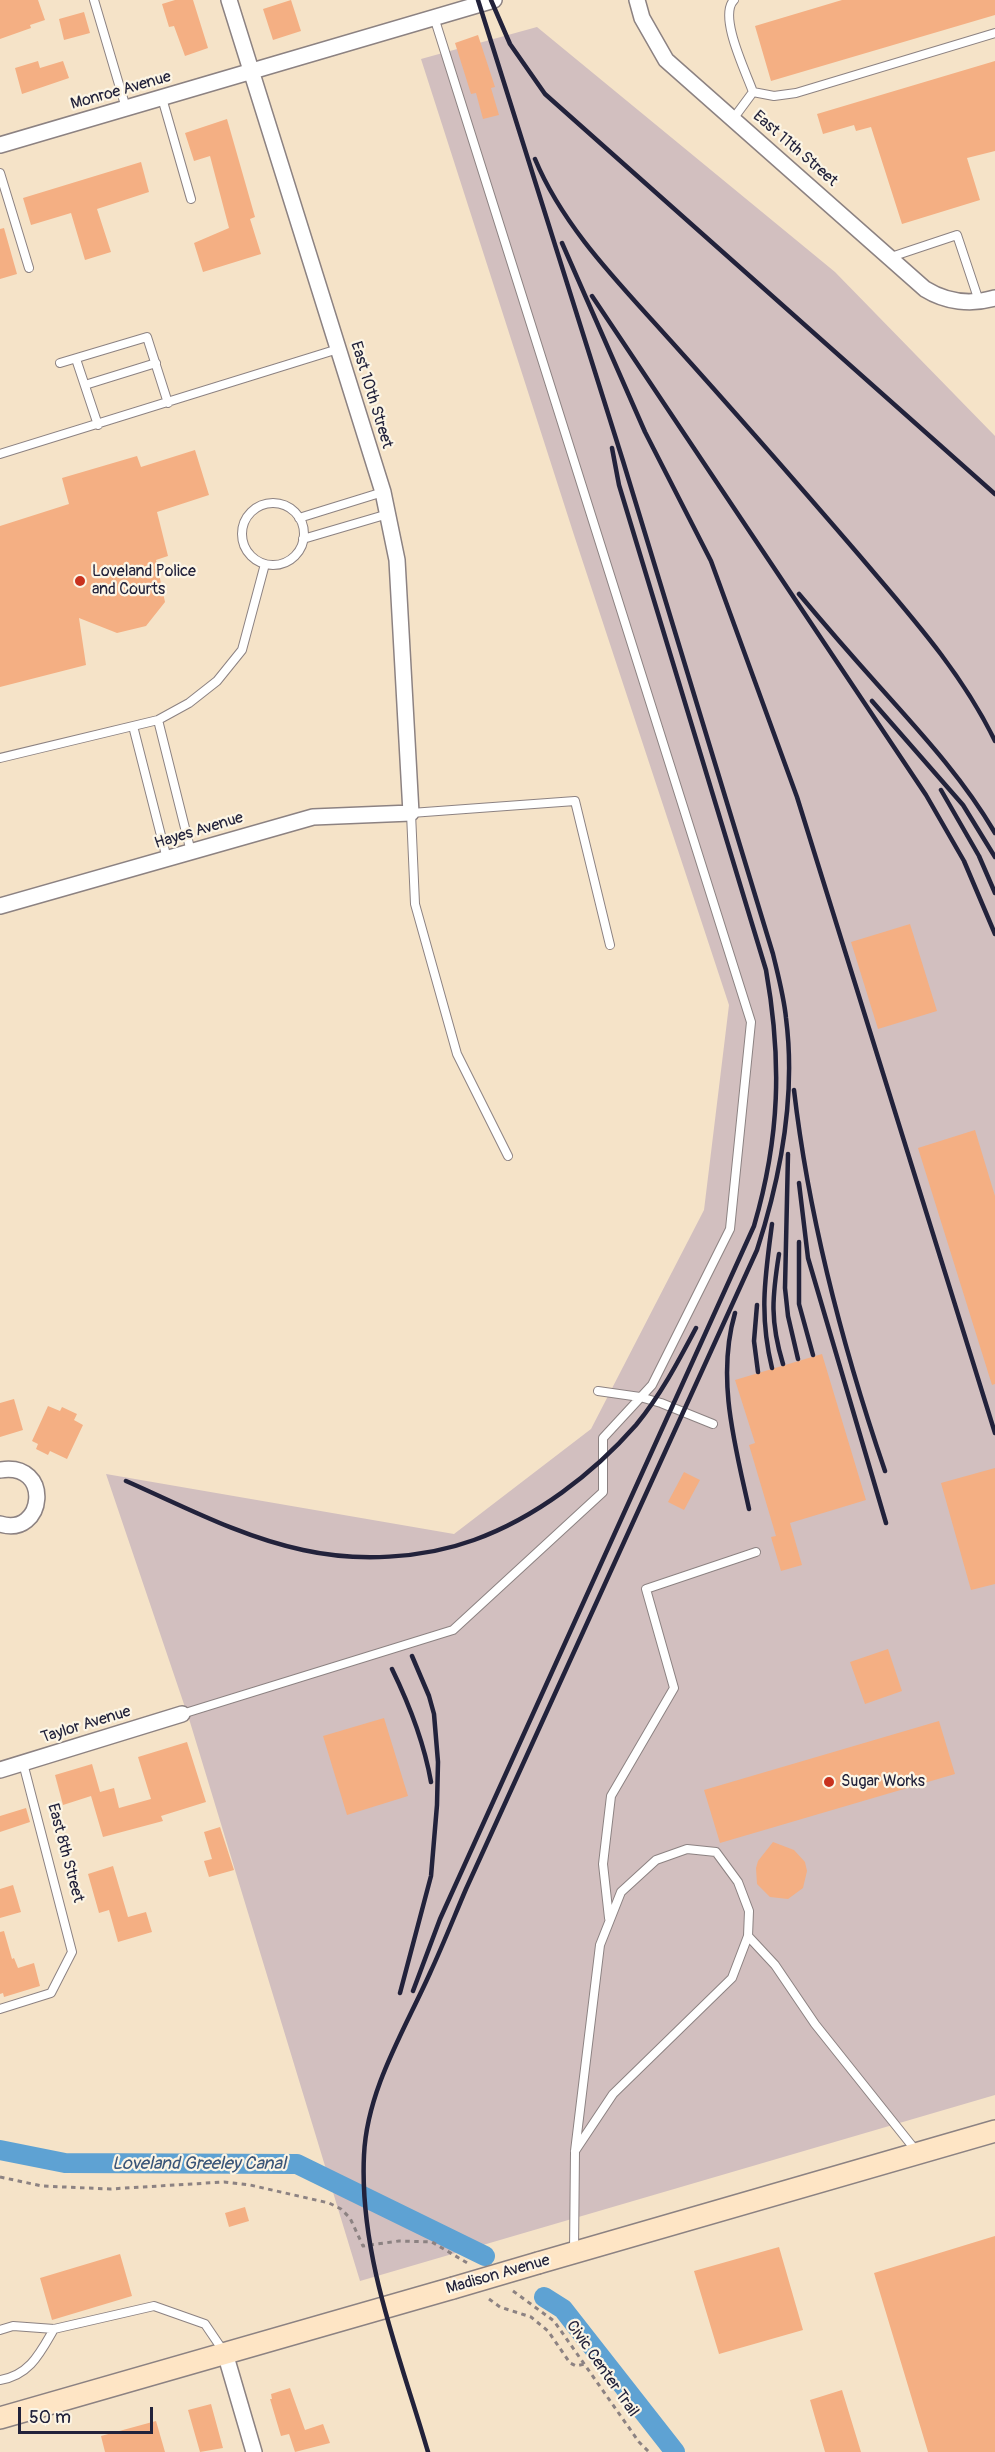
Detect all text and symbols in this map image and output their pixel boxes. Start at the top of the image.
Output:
street label: Monroe Avenue [69,68,173,114]
street label: East 11th Street [749,107,841,191]
street label: East 10th Street [346,339,396,451]
place label: Loveland Police and Courts [92,562,196,600]
marker: Loveland Police and Courts [73,574,87,588]
street label: Hayes Avenue [152,808,246,854]
street label: Taylor Avenue [39,1702,133,1748]
place label: Sugar Works [841,1772,925,1792]
marker: Sugar Works [822,1775,836,1789]
street label: East 8th Street [43,1801,87,1905]
water label: Loveland Greeley Canal [112,2153,286,2175]
street label: Madison Avenue [444,2251,552,2299]
street label: Civic Center Trail [562,2317,642,2421]
scale bar [21,2395,156,2433]
text: 50 m [29,2406,71,2429]

